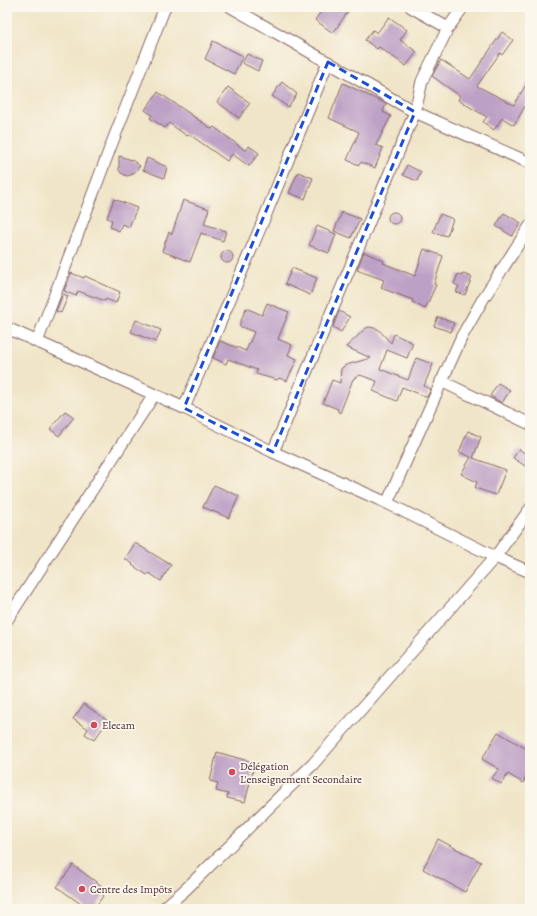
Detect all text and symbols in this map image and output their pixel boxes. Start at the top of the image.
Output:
place label: Elecam [102,718,135,733]
marker: Elecam [89,720,99,730]
place label: Délégation L'enseignement Secondaire [240,759,362,787]
marker: Délégation L'enseignement Secondaire [227,767,237,777]
place label: Centre des Impôts [90,882,172,897]
marker: Centre des Impôts [77,884,87,894]

